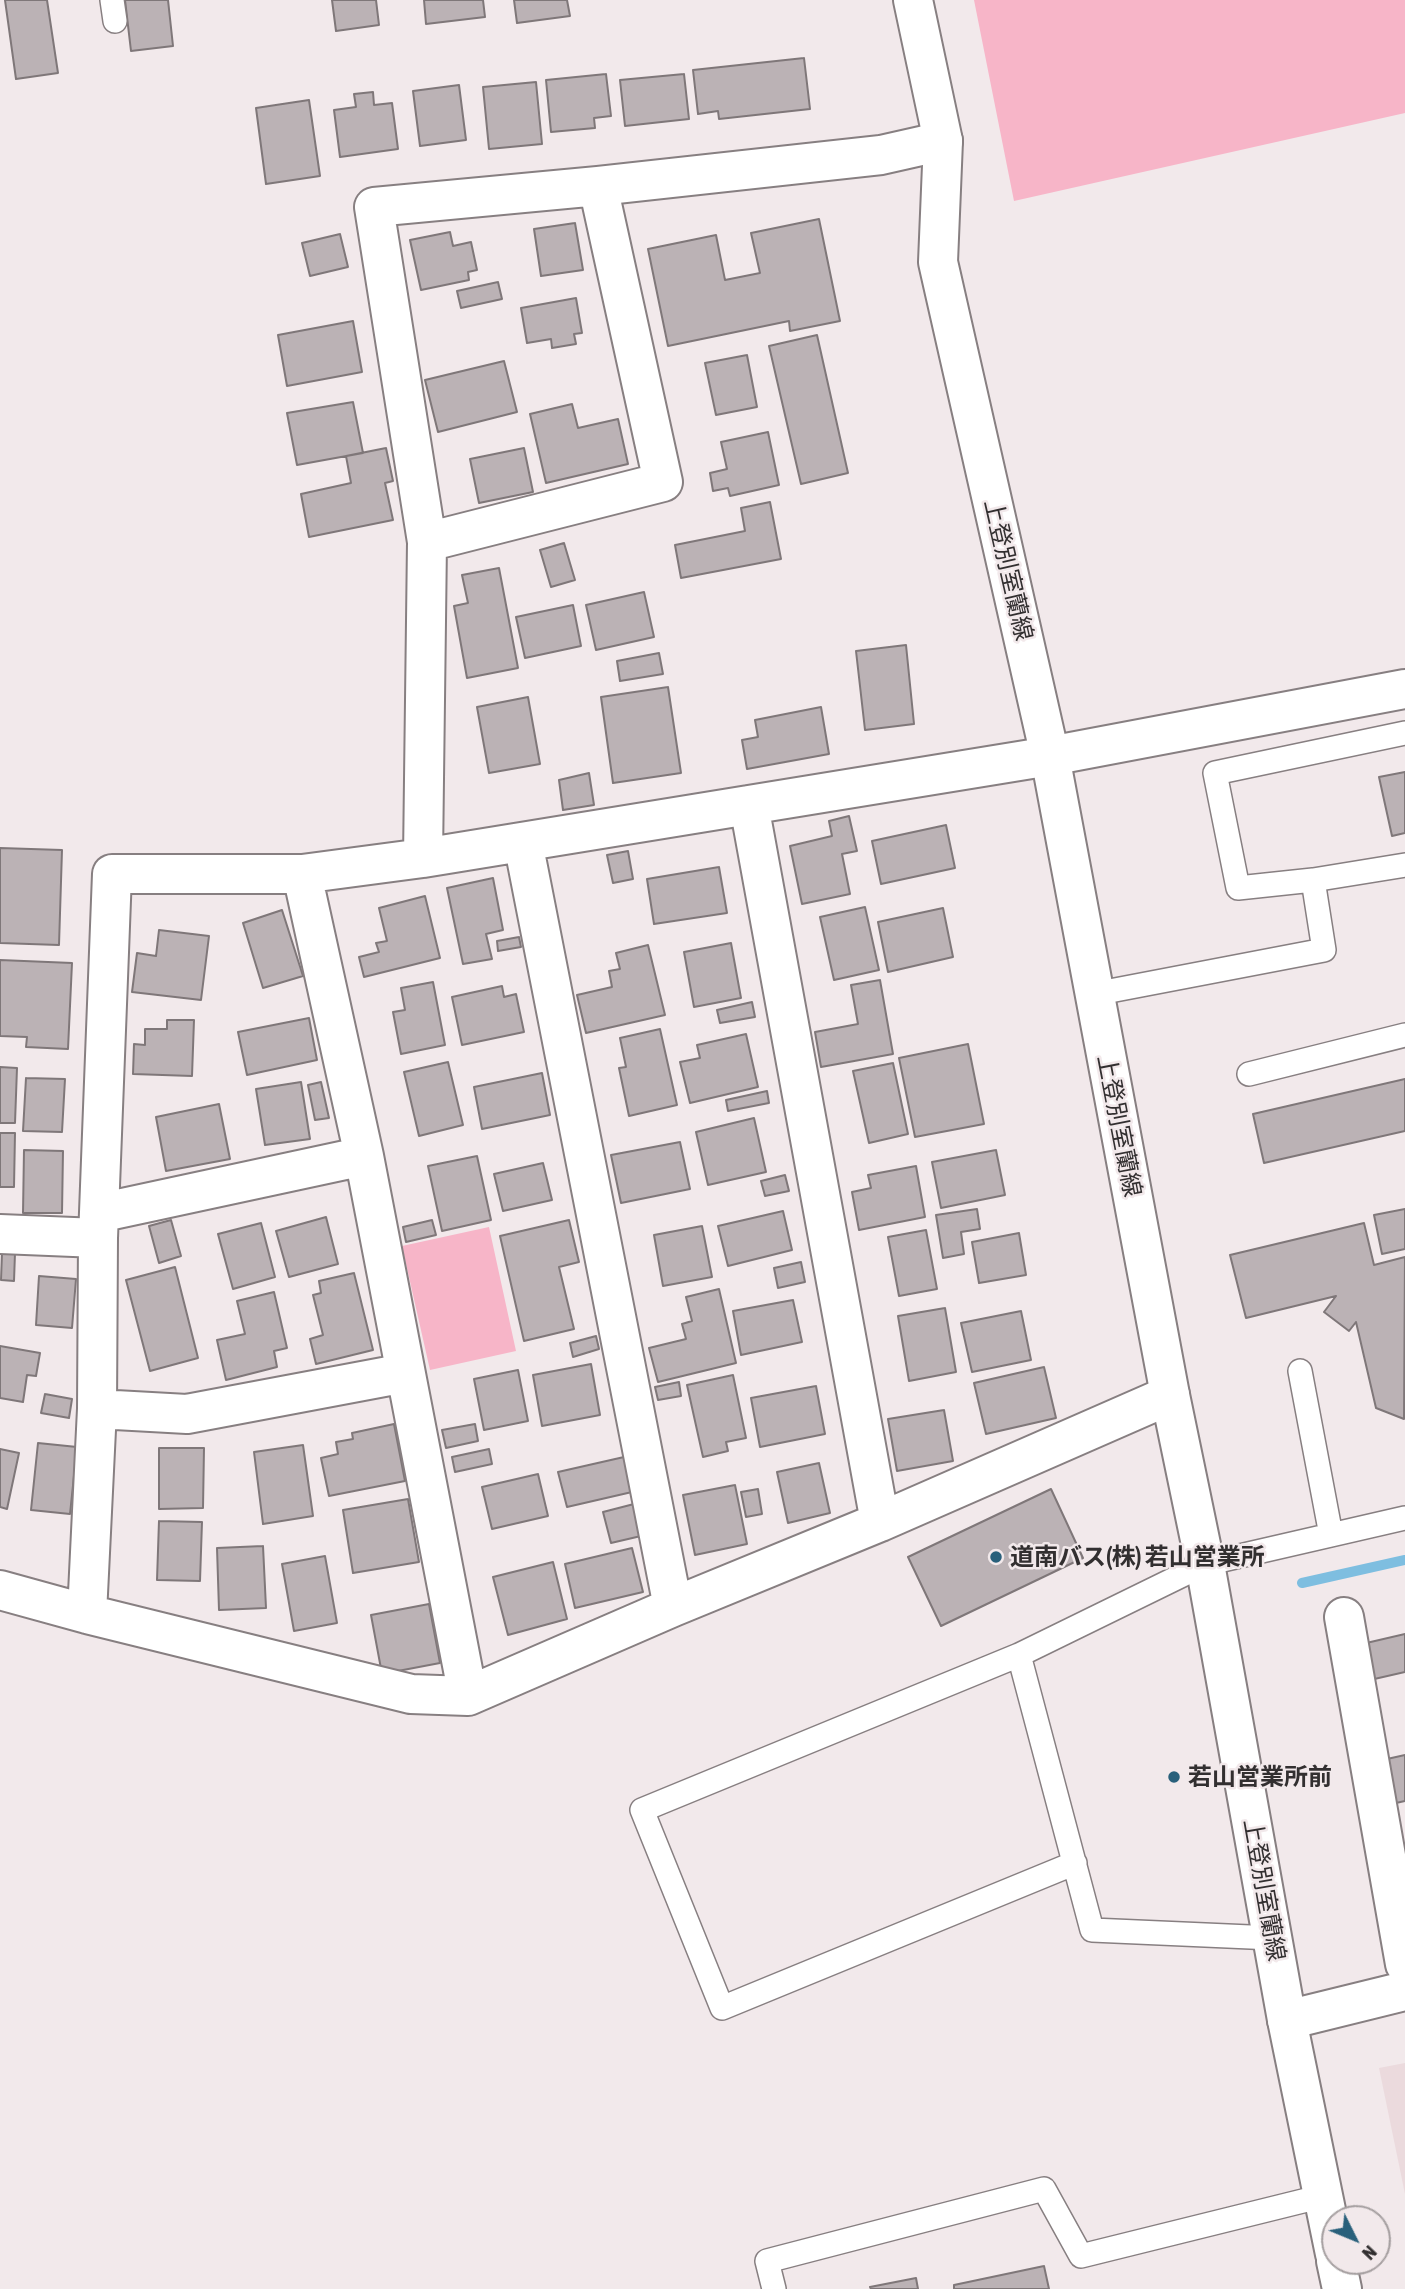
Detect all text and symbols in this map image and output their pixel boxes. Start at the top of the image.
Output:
street label: 上登別室蘭線 [978,497,1038,643]
street label: 上登別室蘭線 [1091,1053,1147,1199]
place label: 道南バス(株) 若山営業所 [1010,1543,1265,1571]
marker: 道南バス(株) 若山営業所 [988,1549,1004,1565]
place label: 若山営業所前 [1188,1763,1332,1791]
marker: 若山営業所前 [1166,1769,1182,1785]
street label: 上登別室蘭線 [1237,1817,1291,1963]
north arrow [1321,2205,1391,2275]
text: N [1358,2241,1382,2265]

